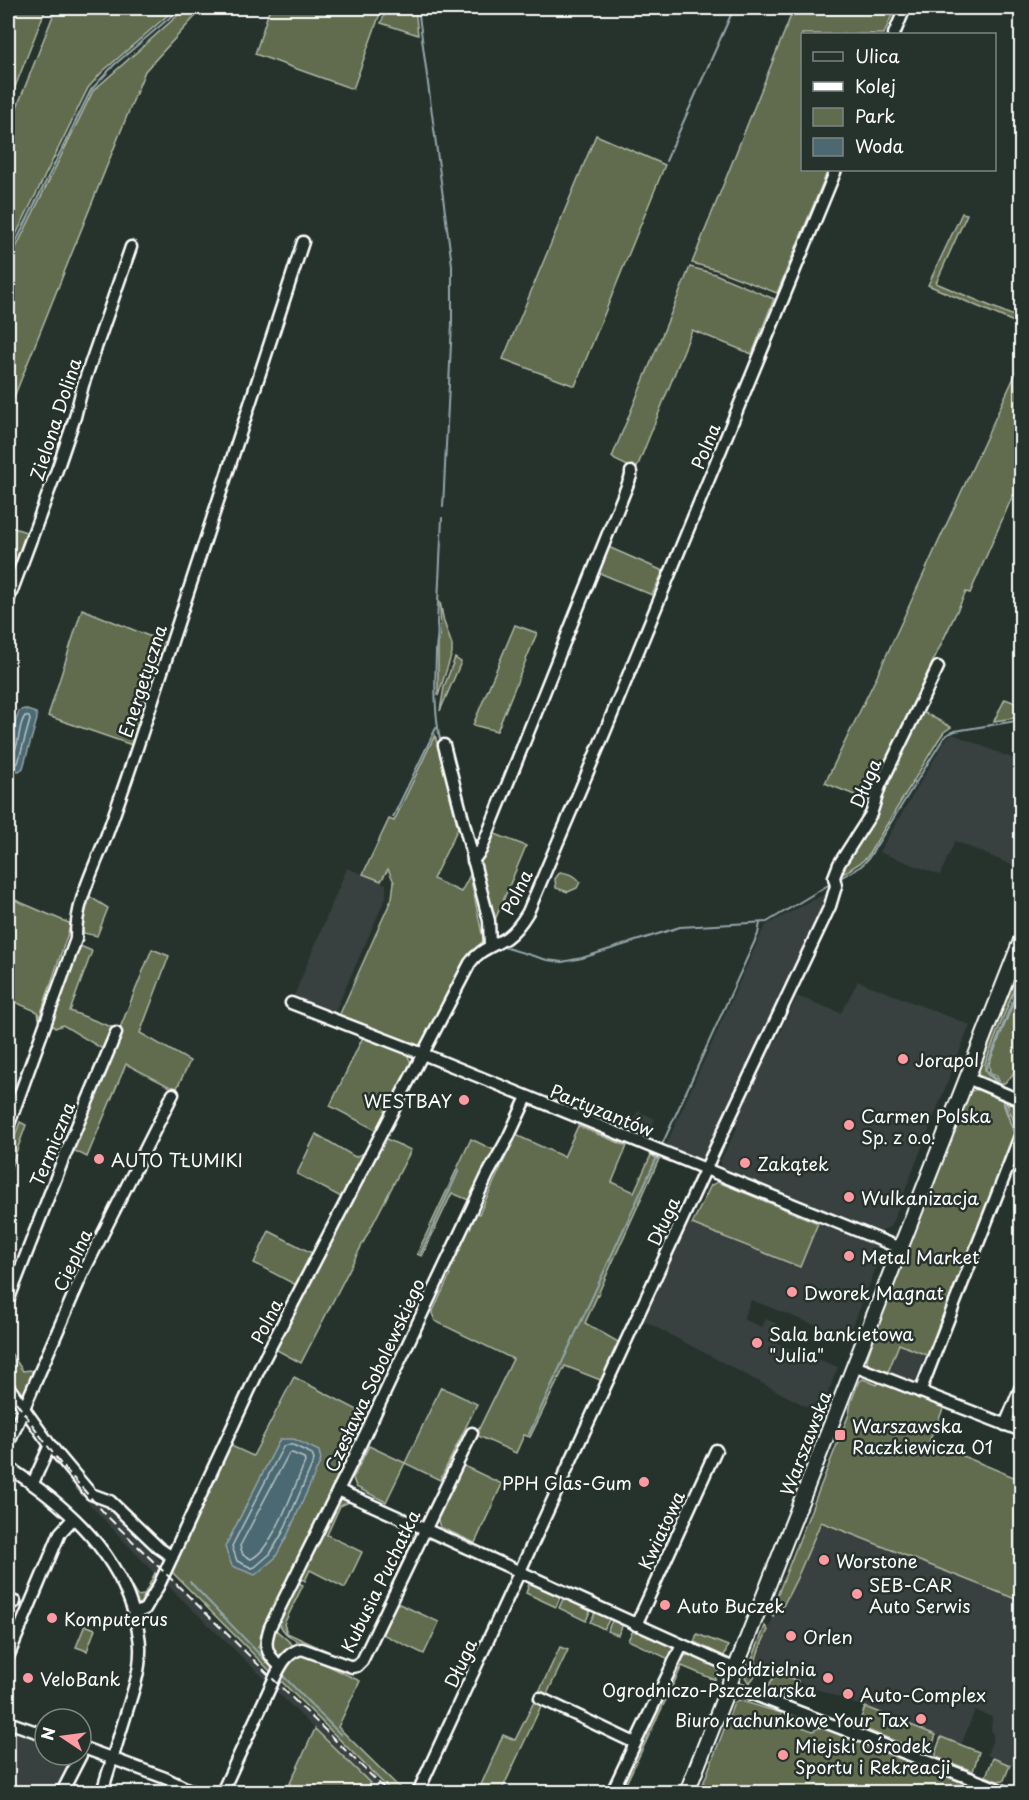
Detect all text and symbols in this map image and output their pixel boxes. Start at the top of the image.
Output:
legend [801,33,996,171]
text: Ulica [855,42,900,69]
text: Kolej [855,72,896,99]
text: Park [855,102,895,129]
text: Woda [855,132,904,159]
street label: Zielona Dolina [22,354,88,484]
street label: Polna [684,418,727,473]
street label: Energetyczna [111,620,173,741]
street label: Długa [843,754,888,812]
street label: Polna [493,864,539,919]
place label: Jorapol [915,1046,979,1073]
marker: Jorapol [896,1052,910,1066]
street label: Partyzantów [546,1077,658,1143]
place label: WESTBAY [363,1087,452,1114]
marker: WESTBAY [457,1093,471,1107]
street label: Termiczna [23,1097,82,1191]
place label: Carmen Polska Sp. z o.o. [861,1102,992,1150]
marker: Carmen Polska Sp. z o.o. [842,1118,856,1132]
place label: AUTO TŁUMIKI [111,1146,243,1173]
place label: Zakątek [757,1150,829,1177]
marker: AUTO TŁUMIKI [92,1152,106,1166]
marker: Zakątek [738,1156,752,1170]
place label: Wulkanizacja [861,1184,979,1211]
marker: Wulkanizacja [842,1190,856,1204]
street label: Długa [640,1192,686,1250]
street label: Cieplna [46,1223,99,1296]
place label: Metal Market [861,1243,979,1270]
marker: Metal Market [842,1249,856,1263]
street label: Czesława Sobolewskiego [317,1274,431,1476]
place label: Dworek Magnat [804,1279,944,1306]
marker: Dworek Magnat [785,1285,799,1299]
street label: Polna [243,1293,289,1348]
place label: Sala bankietowa "Julia" [769,1320,914,1368]
marker: Sala bankietowa "Julia" [750,1336,764,1350]
street label: Warszawska [773,1386,838,1499]
place label: Warszawska Raczkiewicza 01 [852,1412,993,1460]
marker: Warszawska Raczkiewicza 01 [833,1428,847,1442]
place label: PPH Glas-Gum [502,1469,632,1496]
marker: PPH Glas-Gum [637,1475,651,1489]
street label: Kwiatowa [631,1486,691,1574]
street label: Kubusia Puchatka [334,1504,427,1657]
place label: Worstone [836,1547,918,1574]
marker: Worstone [817,1553,831,1567]
place label: SEB-CAR Auto Serwis [869,1571,970,1619]
marker: SEB-CAR Auto Serwis [850,1587,864,1601]
place label: Auto Buczek [677,1592,785,1619]
marker: Auto Buczek [658,1598,672,1612]
place label: Komputerus [64,1605,168,1632]
marker: Komputerus [45,1611,59,1625]
place label: Orlen [803,1623,853,1650]
marker: Orlen [784,1629,798,1643]
street label: Długa [437,1634,483,1692]
place label: Spółdzielnia Ogrodniczo-Pszczelarska [602,1655,817,1703]
place label: VeloBank [40,1665,120,1692]
marker: VeloBank [21,1671,35,1685]
marker: Spółdzielnia Ogrodniczo-Pszczelarska [821,1671,835,1685]
place label: Auto-Complex [860,1681,986,1708]
marker: Auto-Complex [841,1687,855,1701]
place label: Biuro rachunkowe Your Tax [675,1706,909,1733]
north arrow [33,1707,93,1767]
marker: Biuro rachunkowe Your Tax [914,1712,928,1726]
text: N [34,1725,61,1742]
place label: Miejski Ośrodek Sportu i Rekreacji [795,1732,951,1780]
marker: Miejski Ośrodek Sportu i Rekreacji [776,1748,790,1762]

